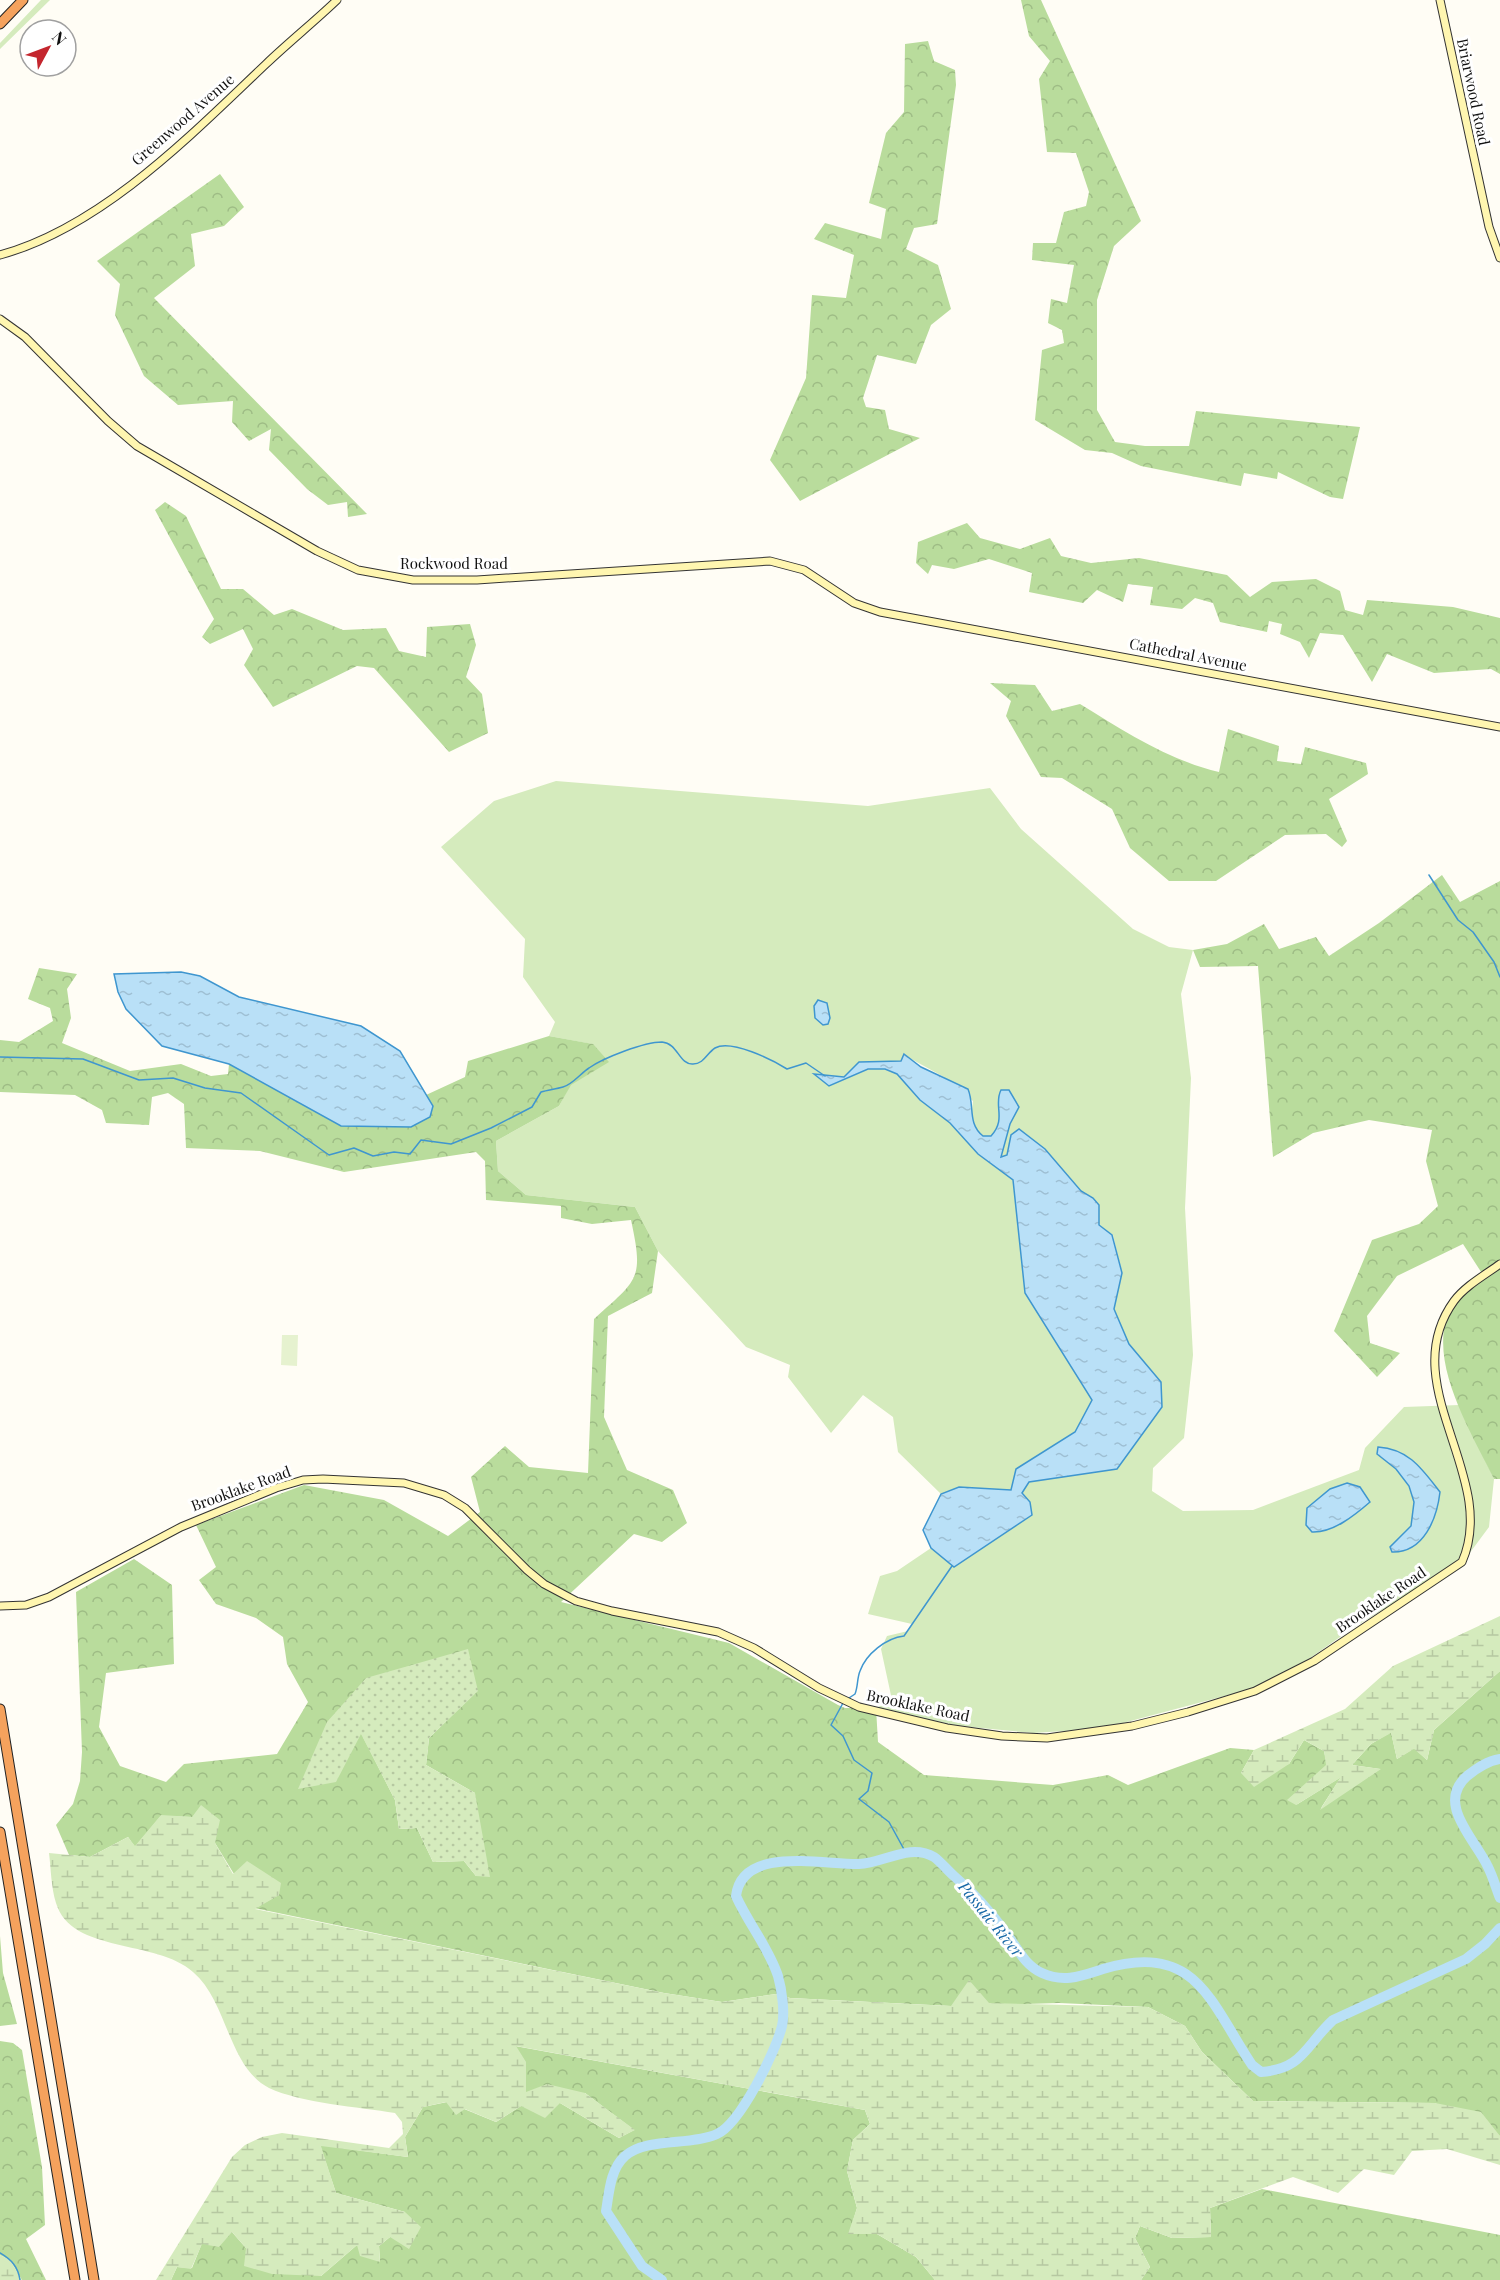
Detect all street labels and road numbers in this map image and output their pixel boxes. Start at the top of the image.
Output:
street label: Briarwood Road [1453,36,1495,147]
street label: Greenwood Avenue [127,69,238,170]
street label: Rockwood Road [400,553,508,573]
street label: Cathedral Avenue [1128,633,1249,675]
street label: Brooklake Road [188,1461,294,1515]
street label: Brooklake Road [1331,1561,1430,1637]
street label: Brooklake Road [865,1684,972,1726]

